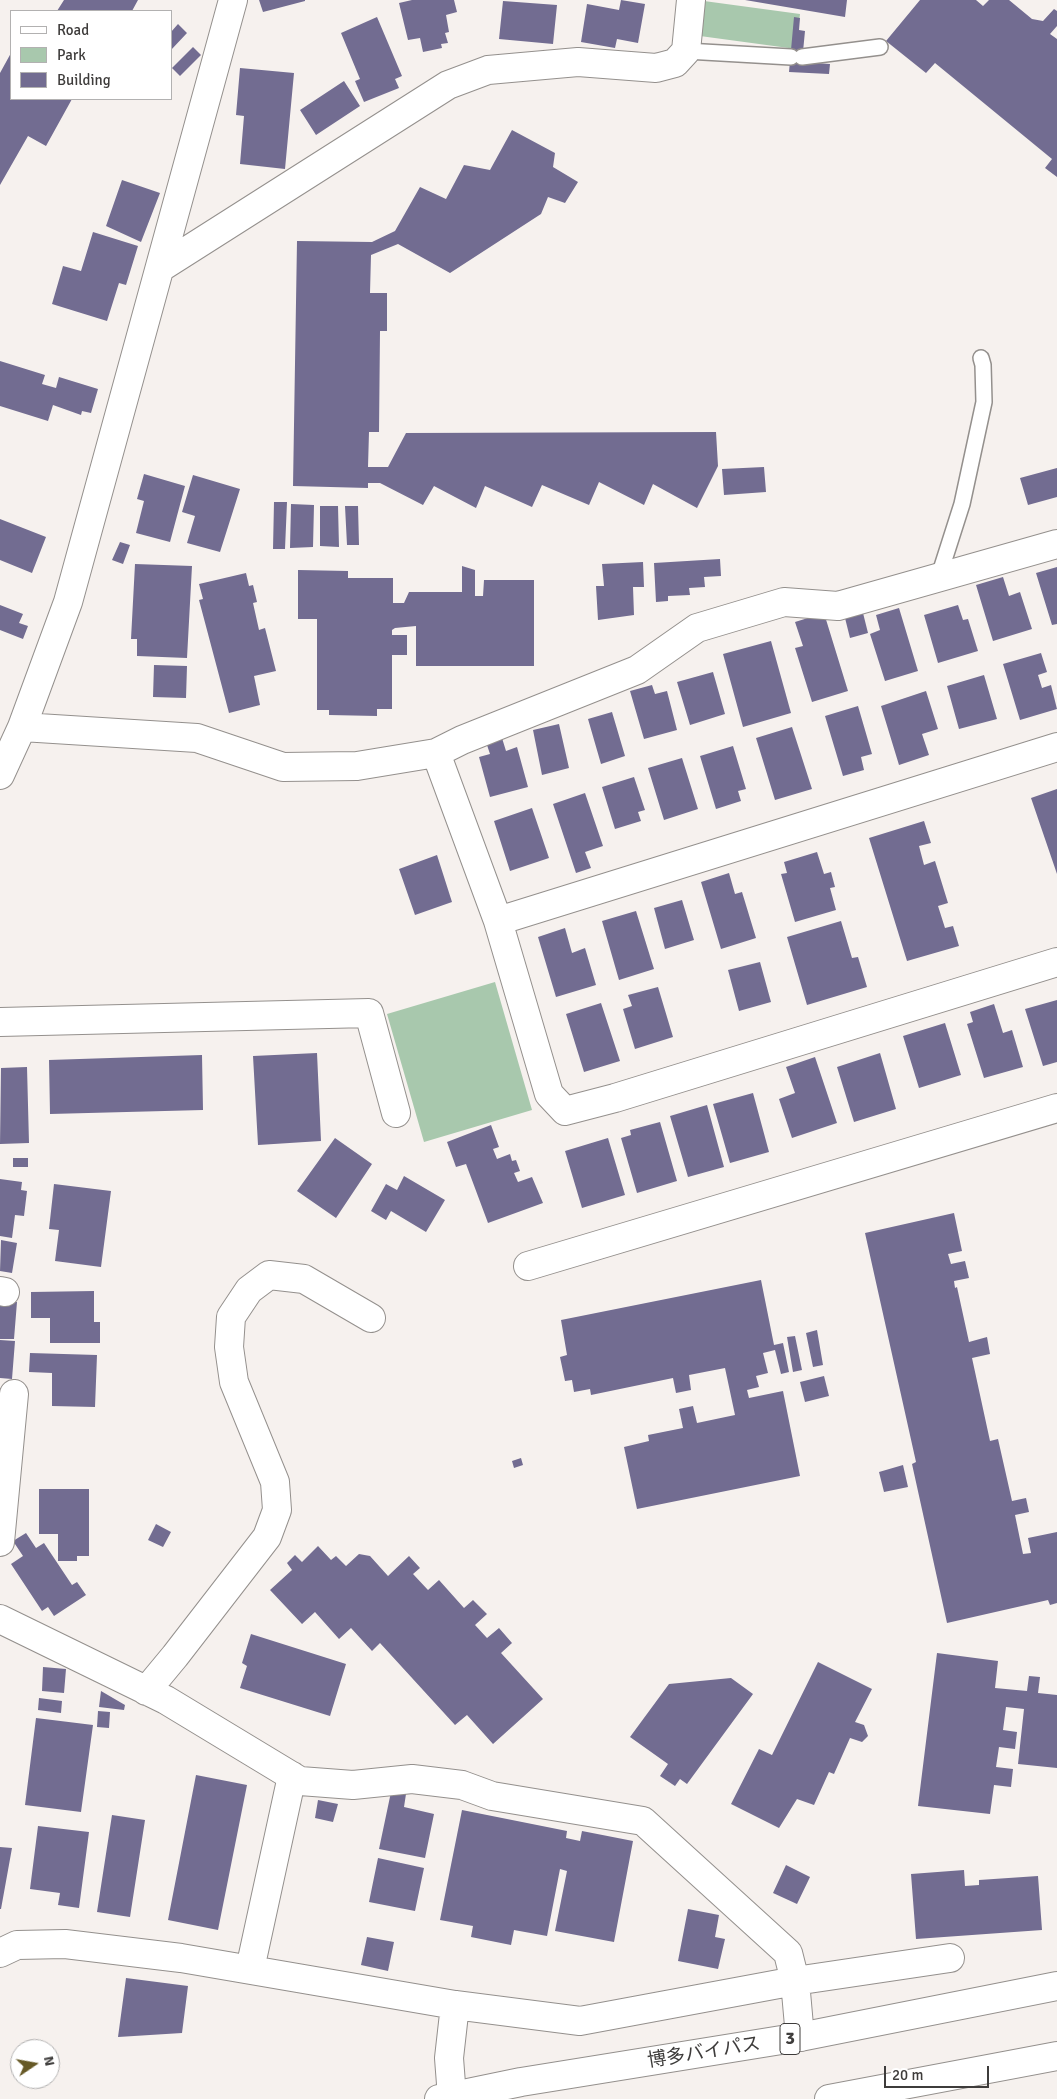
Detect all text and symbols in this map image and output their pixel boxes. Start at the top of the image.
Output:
legend [10,10,172,100]
text: Road [57,21,89,39]
text: Park [57,46,86,64]
text: Building [57,71,111,89]
road number: 3 [780,2024,800,2054]
street label: 博多バイパス [646,2033,762,2073]
north arrow [10,2039,60,2089]
text: N [40,2054,59,2068]
scale bar [887,2056,992,2088]
text: 20 m [892,2066,923,2084]

